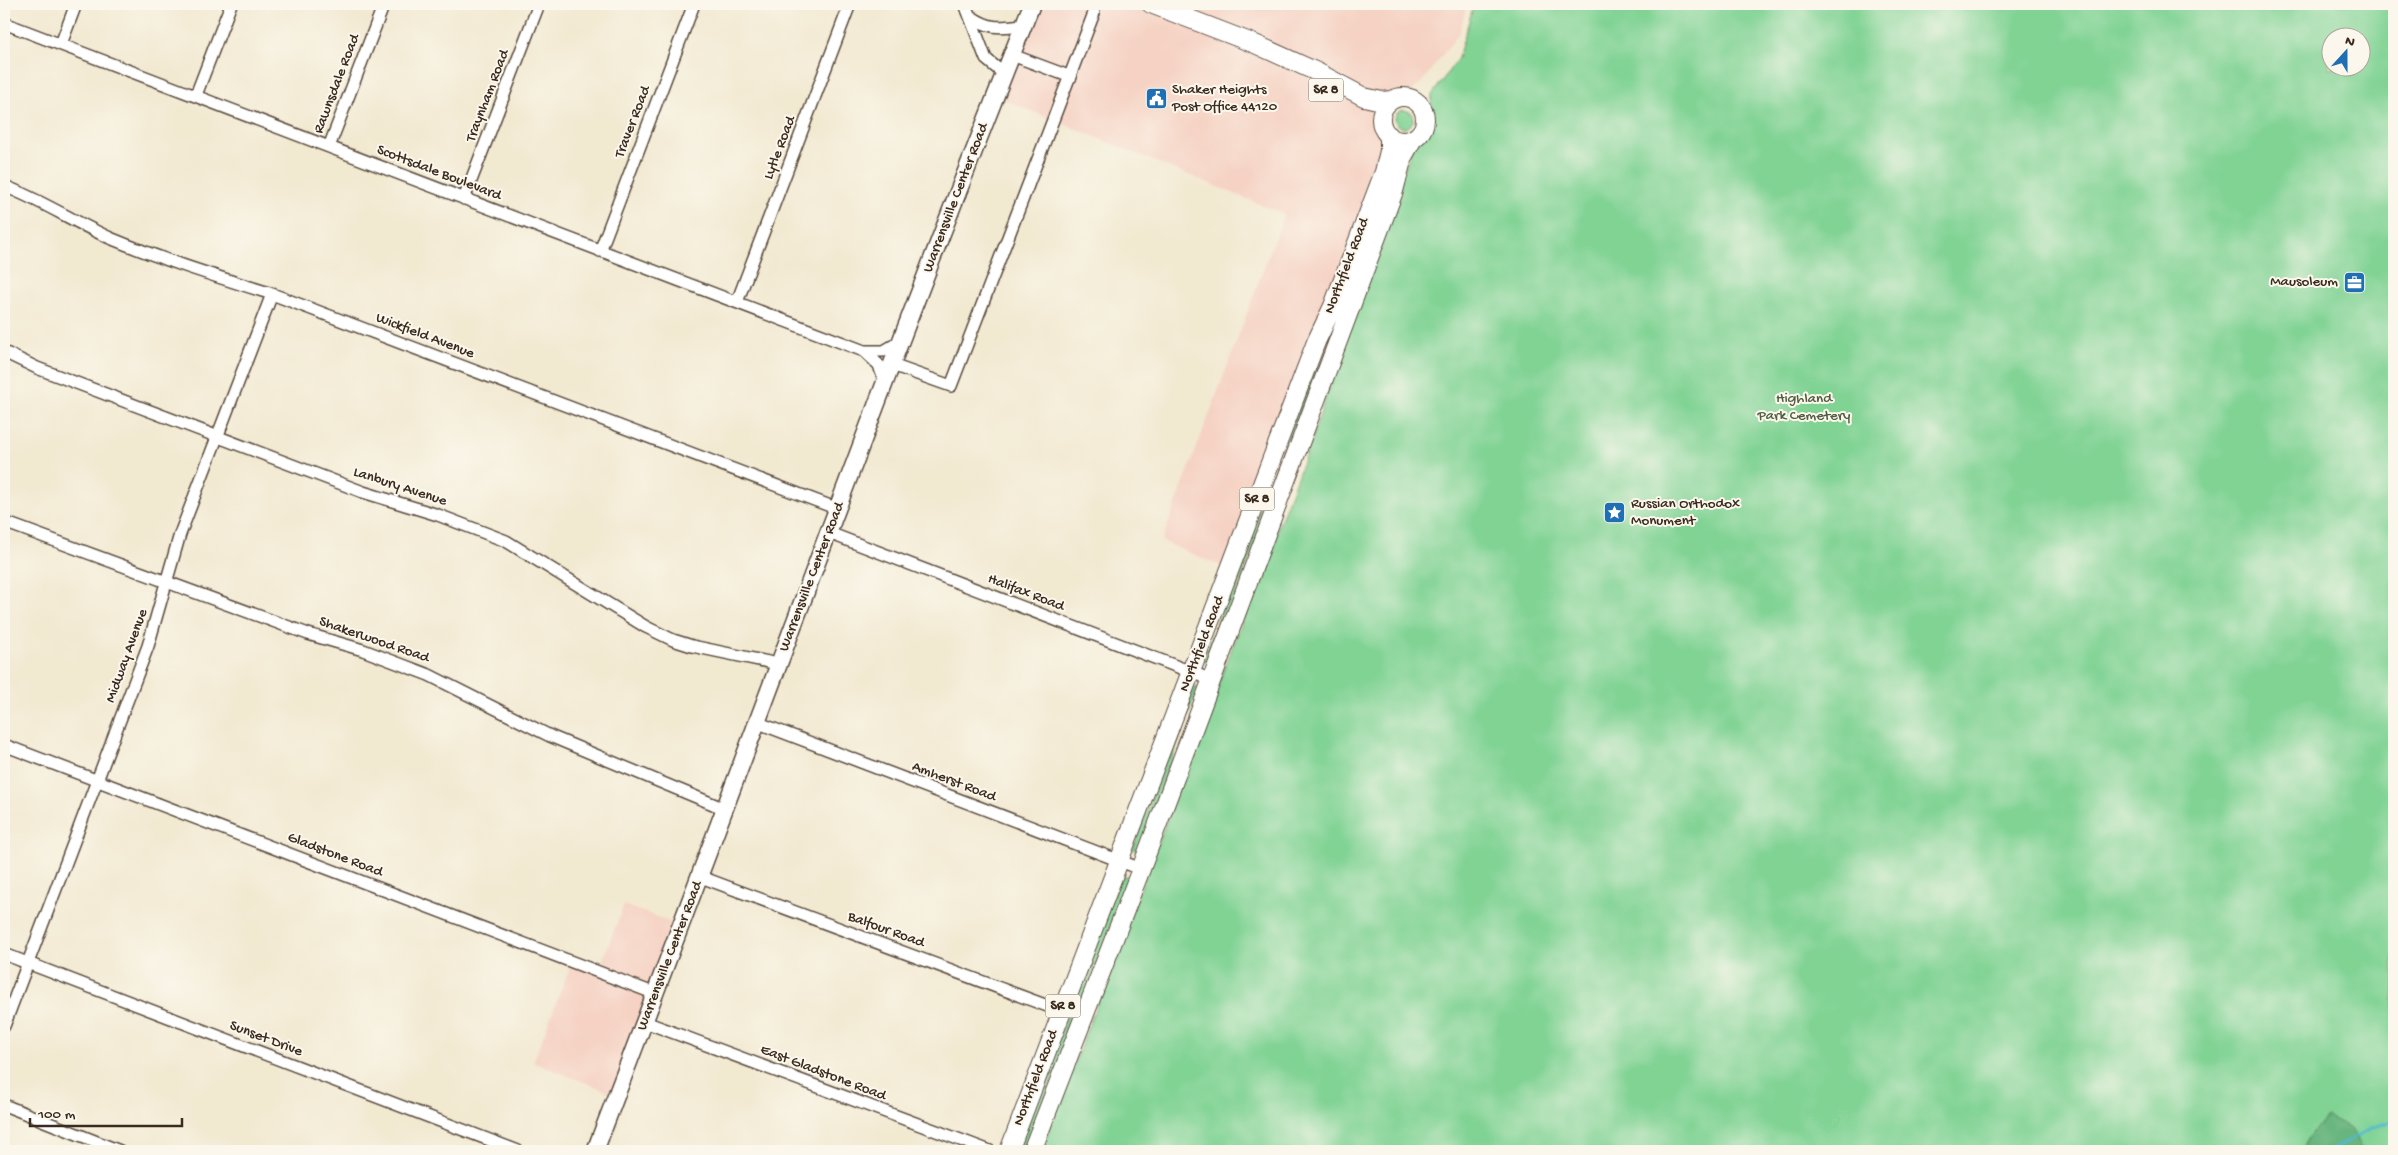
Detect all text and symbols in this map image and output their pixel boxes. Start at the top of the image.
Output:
north arrow [2320,28,2370,78]
street label: Rawnsdale Road [310,31,365,136]
text: N [2342,33,2357,52]
street label: Traynham Road [462,46,514,146]
road number: SR 8 [1308,78,1344,102]
place label: Shaker Heights Post Office 44120 [1171,81,1278,116]
street label: Traver Road [611,82,655,161]
public building icon: Shaker Heights Post Office 44120 [1144,87,1168,111]
street label: Lytle Road [760,113,801,182]
street label: Warrensville Center Road [919,120,993,275]
street label: Scottsdale Boulevard [374,141,505,205]
street label: Northfield Road [1320,214,1374,316]
office icon: Mausoleum [2342,270,2366,294]
place label: Mausoleum [2270,273,2338,291]
street label: Wickfield Avenue [373,309,477,363]
park label: Highland Park Cemetery [1757,390,1851,425]
street label: Lanbury Avenue [351,463,449,511]
road number: SR 8 [1240,488,1274,510]
place label: Russian Orthodox Monument [1631,495,1740,530]
street label: Warrensville Center Road [775,499,849,654]
place icon: Russian Orthodox Monument [1603,501,1627,525]
street label: Halifax Road [985,570,1068,616]
street label: Northfield Road [1175,592,1229,694]
street label: Midway Avenue [102,606,152,705]
street label: Shakerwood Road [317,613,433,668]
street label: Amherst Road [909,758,1000,807]
street label: Gladstone Road [285,829,386,882]
street label: Warrensville Center Road [633,878,707,1033]
street label: Balfour Road [844,907,928,953]
road number: SR 8 [1046,994,1080,1018]
street label: Sunset Drive [227,1017,305,1061]
street label: Northfield Road [1009,1026,1063,1128]
street label: East Gladstone Road [758,1041,890,1106]
scale bar [30,1095,182,1127]
text: 100 m [37,1106,76,1124]

